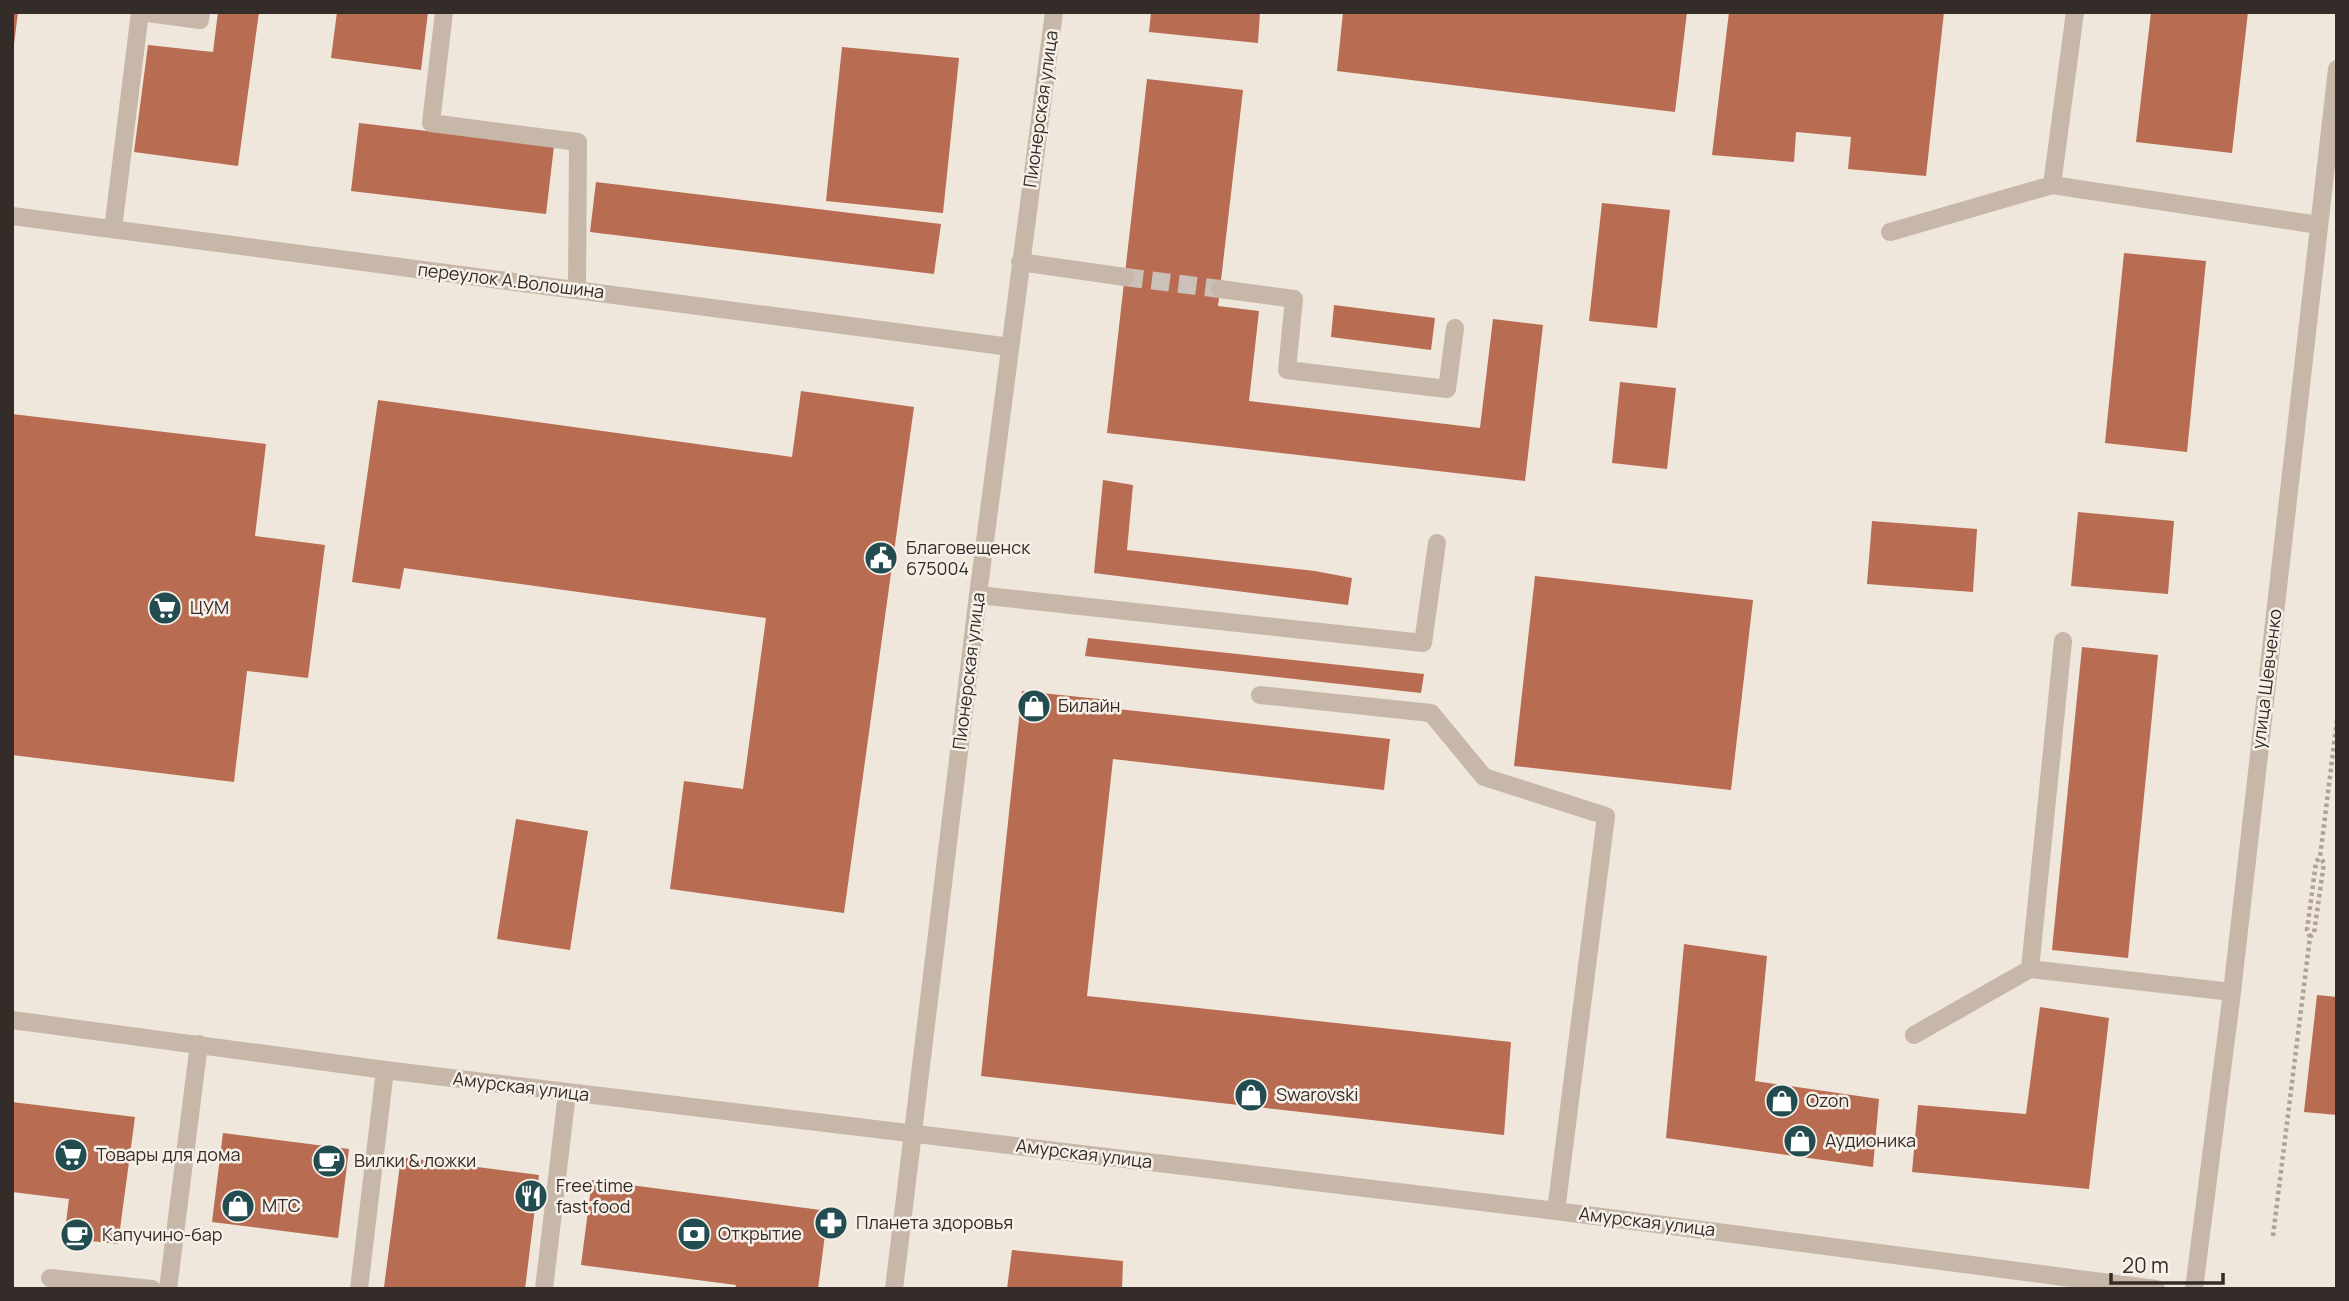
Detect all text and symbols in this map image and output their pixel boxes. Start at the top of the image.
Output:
street label: Пионерская улица [1017,29,1063,189]
street label: переулок А.Волошина [417,257,606,303]
place label: Благовещенск 675004 [906,535,1031,580]
public building icon: Благовещенск 675004 [862,539,900,577]
supermarket icon: ЦУМ [146,589,184,627]
street label: Пионерская улица [946,591,990,751]
place label: ЦУМ [190,595,229,619]
street label: улица Шевченко [2245,607,2287,750]
shop icon: Билайн [1015,687,1053,725]
place label: Билайн [1058,693,1120,717]
street label: Амурская улица [452,1066,591,1106]
shop icon: Swarovski [1232,1076,1270,1114]
place label: Swarovski [1276,1082,1358,1106]
shop icon: Ozon [1763,1082,1801,1120]
place label: Ozon [1806,1088,1849,1112]
shop icon: Аудионика [1781,1122,1819,1160]
place label: Аудионика [1825,1128,1916,1152]
street label: Амурская улица [1015,1133,1154,1173]
supermarket icon: Товары для дома [52,1136,90,1174]
place label: Товары для дома [96,1142,240,1166]
cafe icon: Вилки & ложки [310,1142,348,1180]
place label: Вилки & ложки [354,1148,476,1172]
place label: Free time fast food [556,1173,633,1218]
restaurant icon: Free time fast food [512,1177,550,1215]
shop icon: МТС [219,1187,257,1225]
place label: МТС [262,1193,301,1217]
street label: Амурская улица [1578,1201,1717,1241]
pharmacy icon: Планета здоровья [812,1204,850,1242]
place label: Планета здоровья [856,1210,1013,1234]
bank icon: Открытие [675,1215,713,1253]
cafe icon: Капучино-бар [58,1216,96,1254]
place label: Открытие [718,1221,802,1245]
place label: Капучино-бар [102,1222,222,1246]
scale bar [2111,1242,2223,1286]
text: 20 m [2122,1251,2169,1279]

